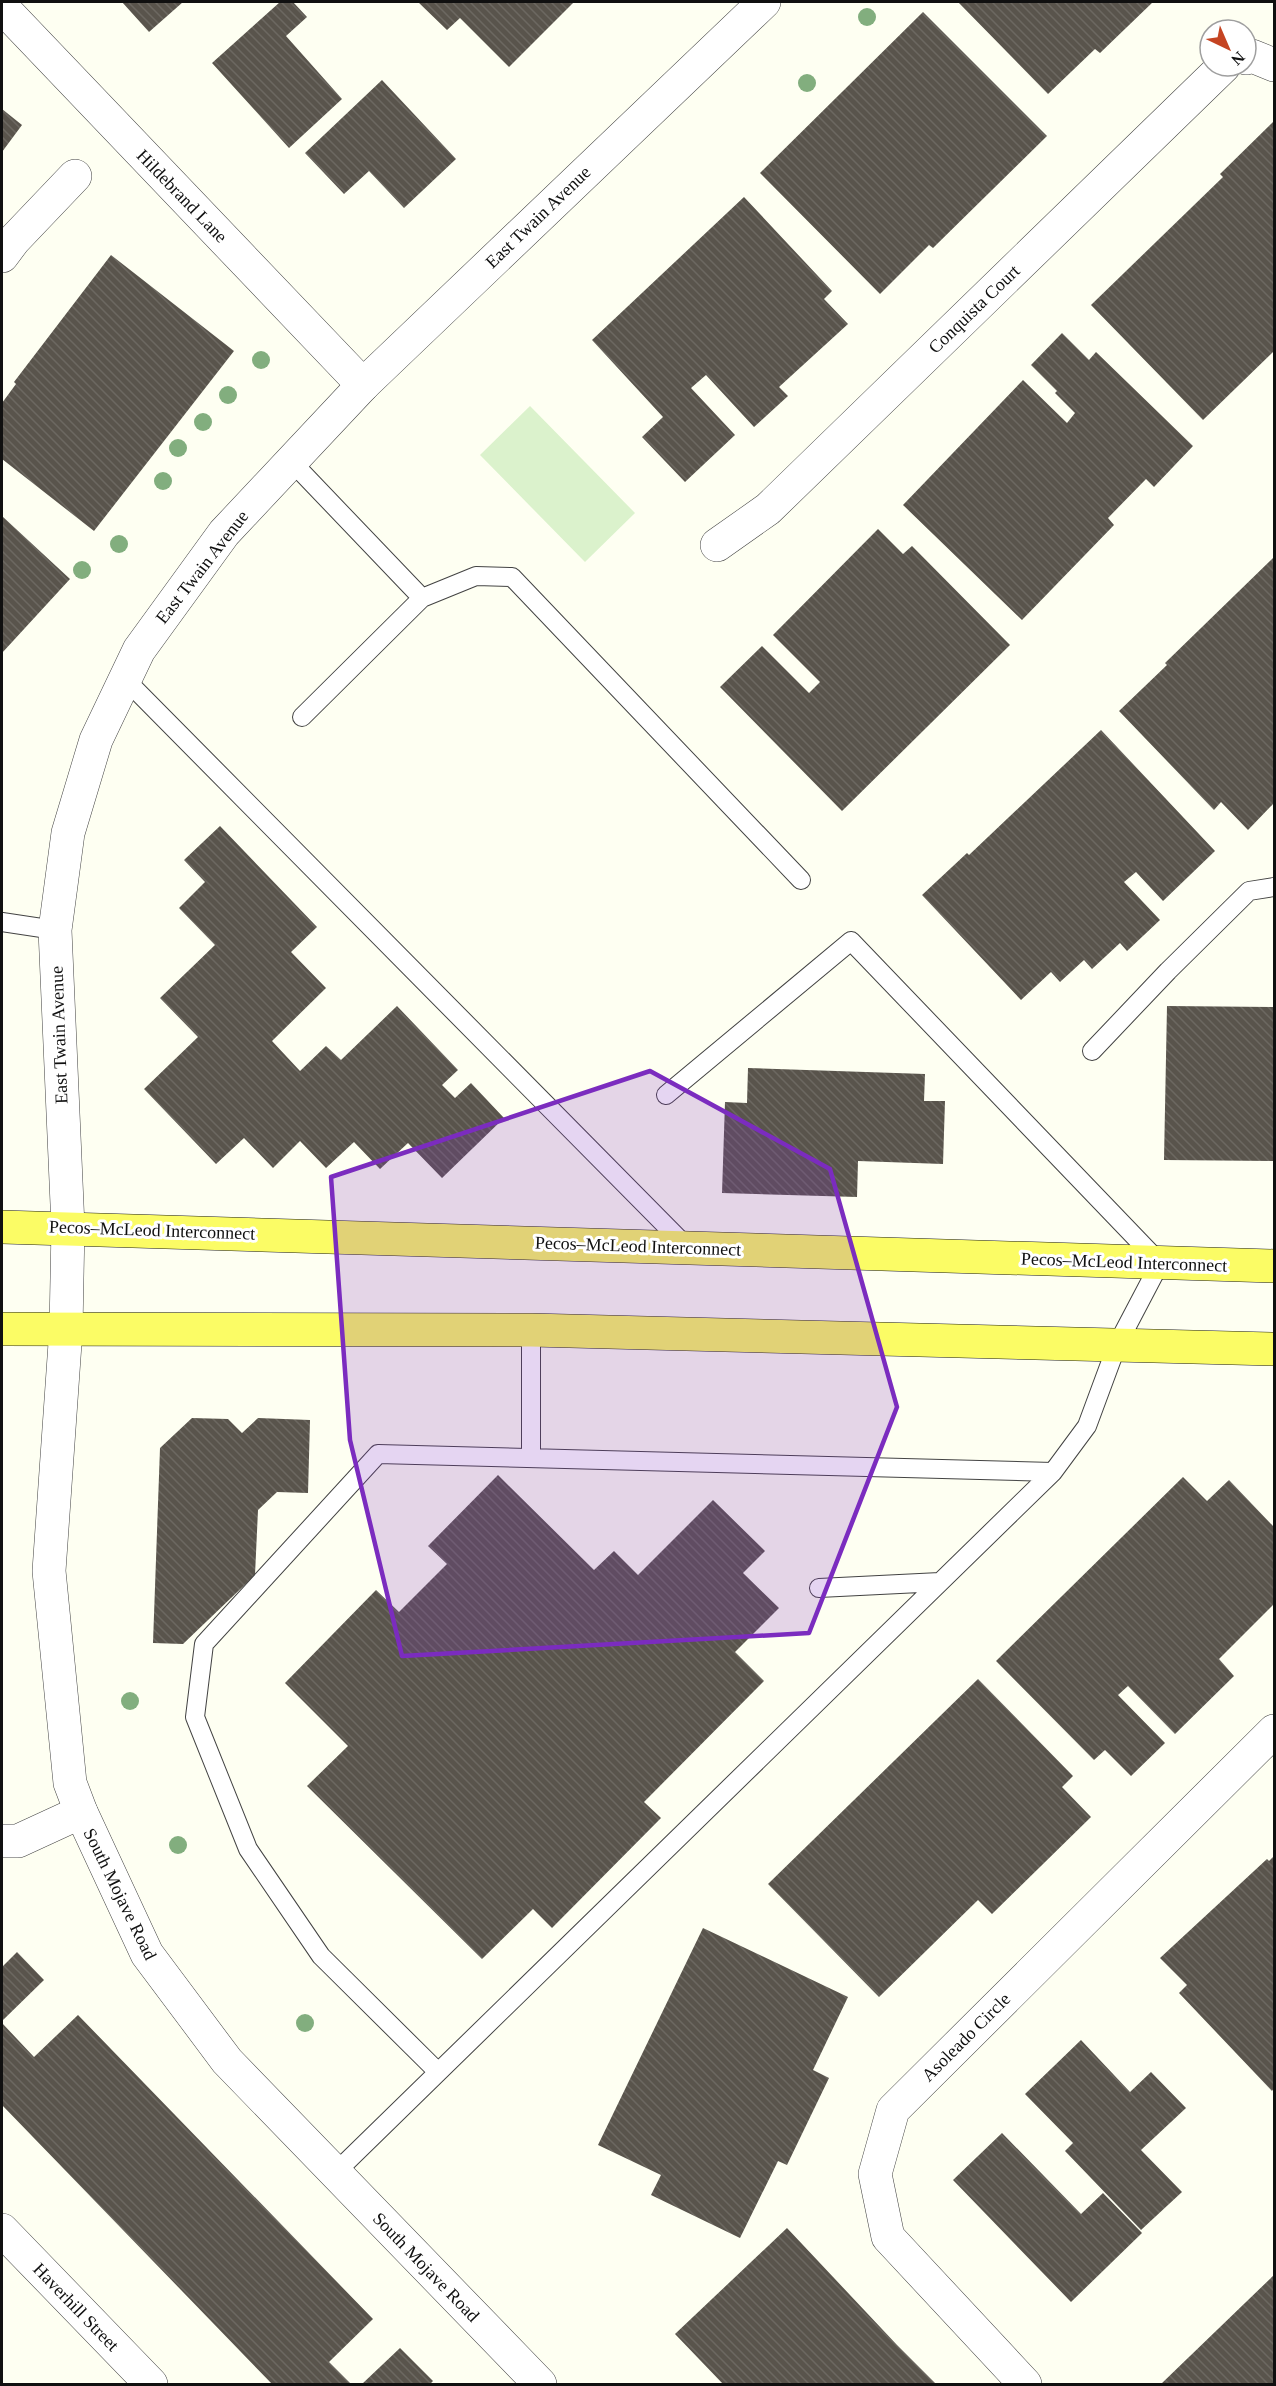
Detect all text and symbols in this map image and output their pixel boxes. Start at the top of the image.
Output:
north arrow [1198,18,1258,78]
text: N [1228,48,1248,69]
street label: Hildebrand Lane [133,145,231,247]
street label: East Twain Avenue [481,162,595,272]
street label: Conquista Court [924,261,1024,357]
street label: East Twain Avenue [152,506,252,628]
street label: East Twain Avenue [47,966,71,1104]
street label: Pecos–McLeod Interconnect [49,1216,255,1244]
street label: Pecos–McLeod Interconnect [535,1232,741,1260]
street label: Pecos–McLeod Interconnect [1021,1248,1227,1276]
street label: South Mojave Road [79,1825,161,1963]
street label: Asoleado Circle [918,1989,1014,2085]
street label: South Mojave Road [369,2208,483,2326]
street label: Haverhill Street [29,2259,123,2355]

